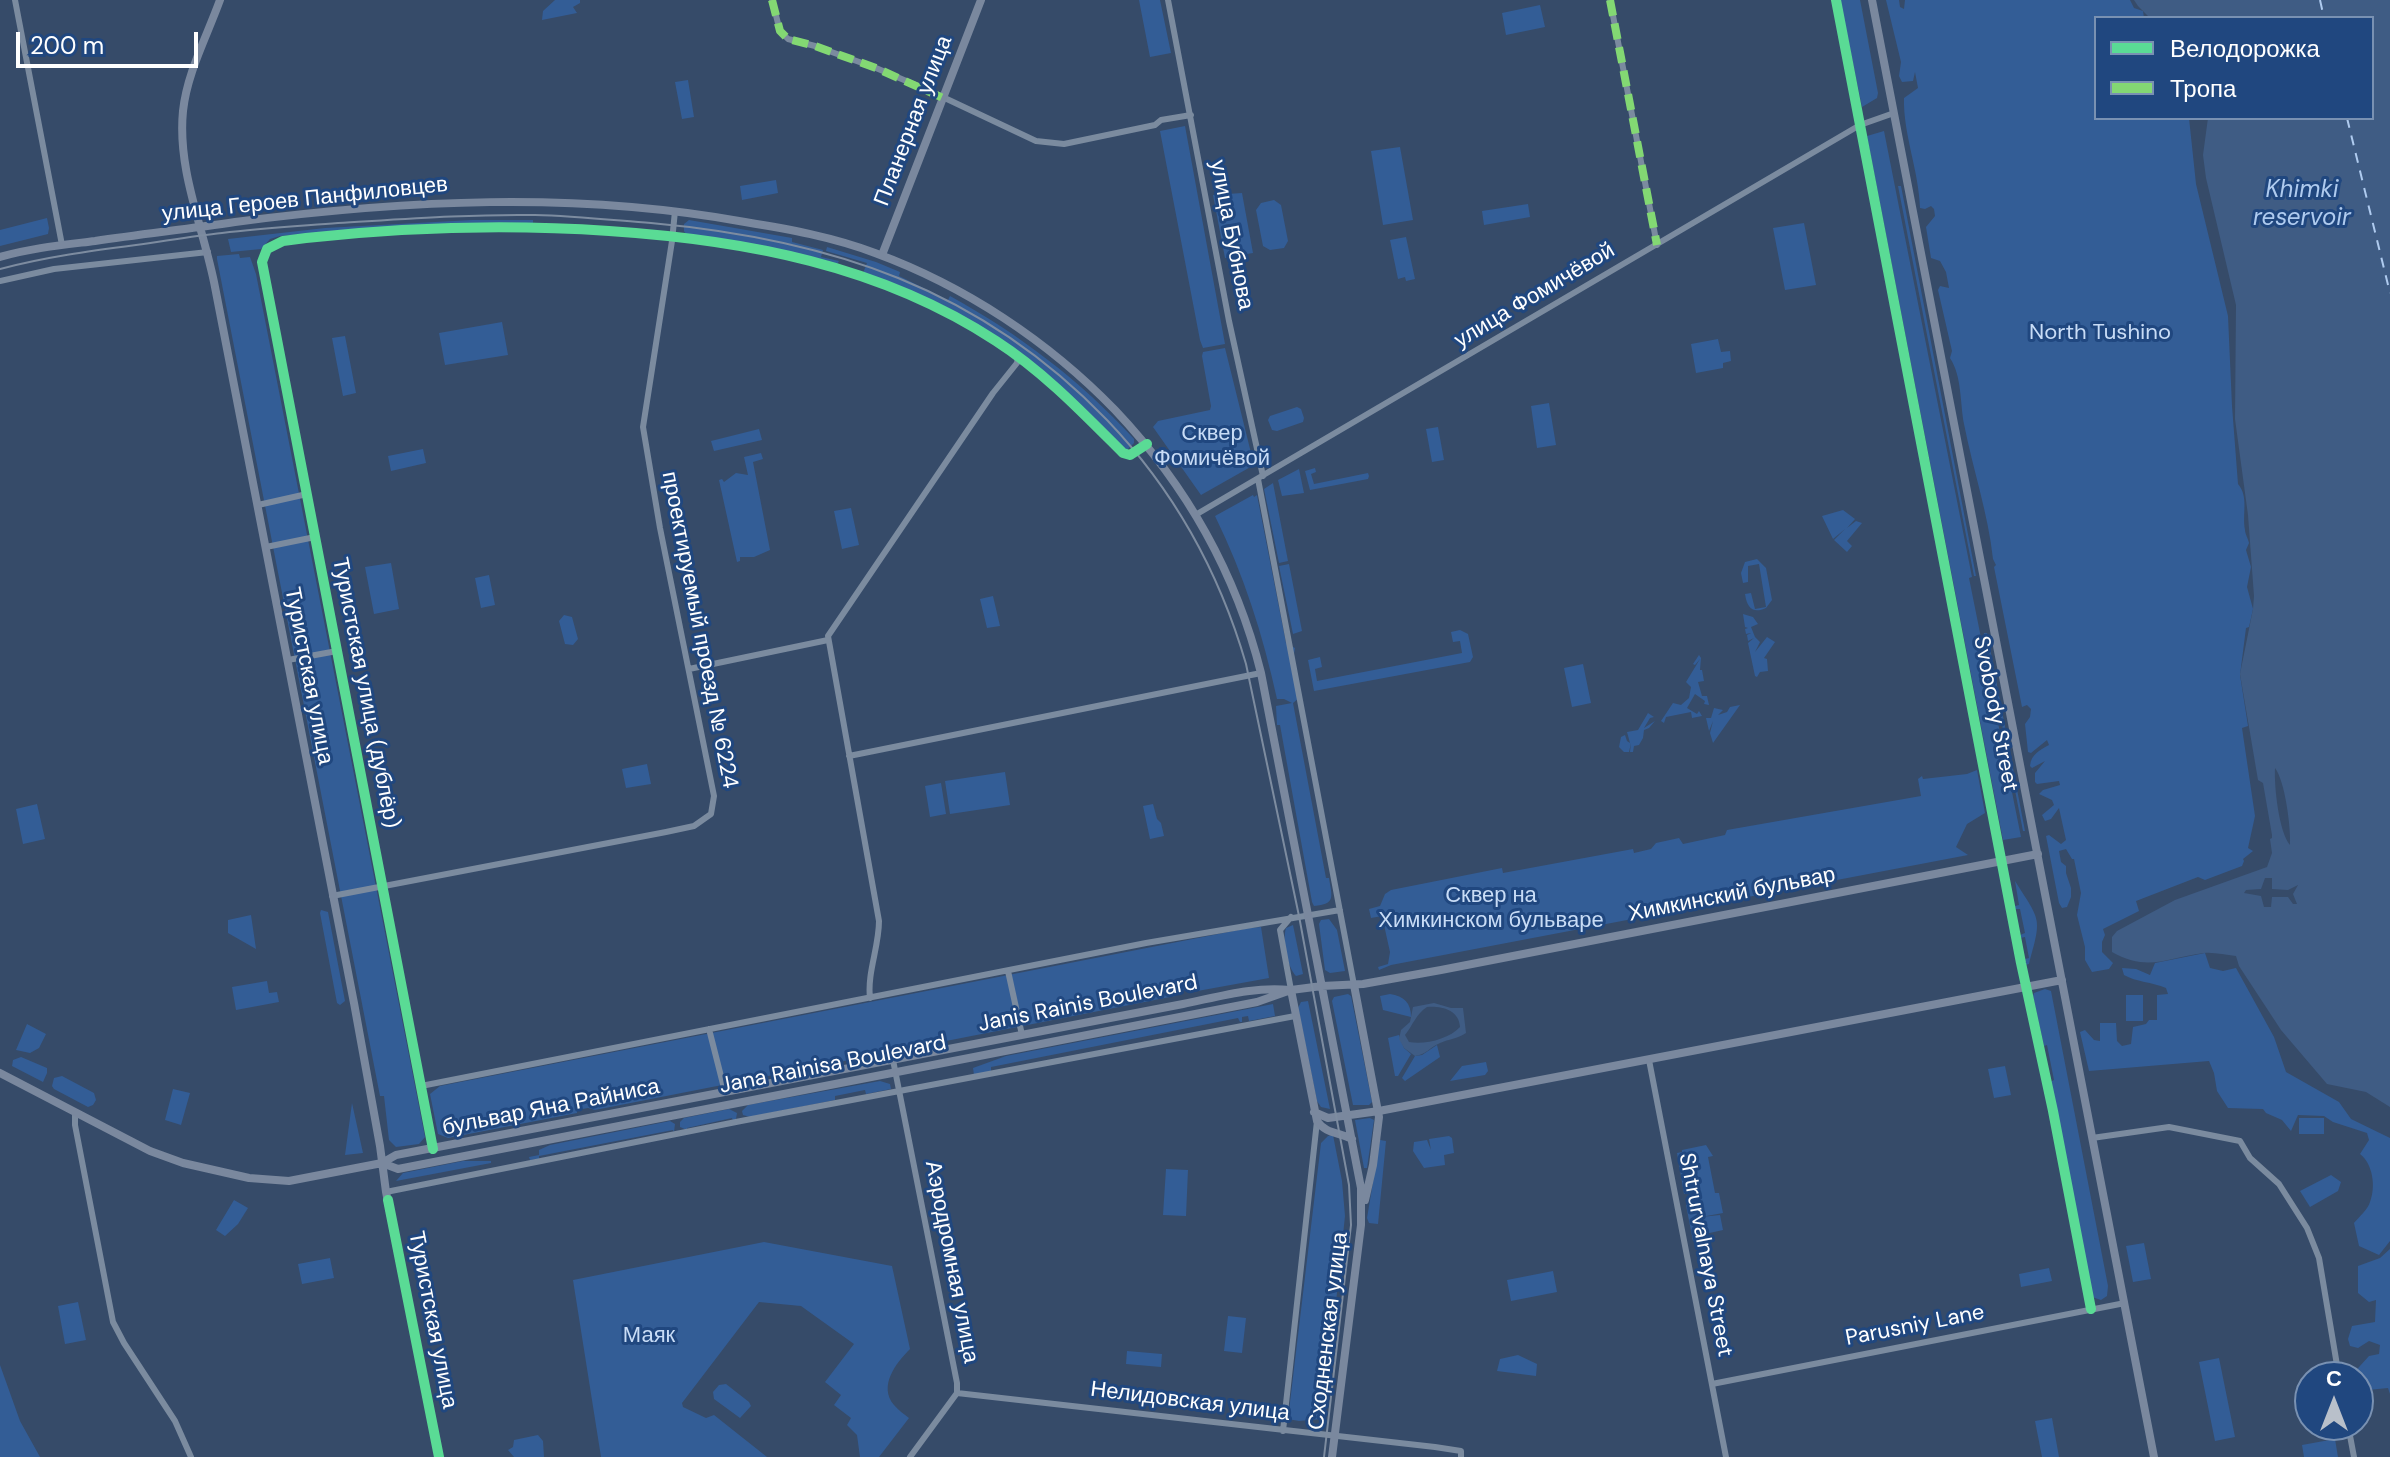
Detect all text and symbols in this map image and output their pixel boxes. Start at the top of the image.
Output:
scale bar [20,16,202,66]
legend [2094,16,2374,120]
text: 200 m [30,30,104,61]
street label: Планерная улица [869,32,959,210]
text: Велодорожка [2170,33,2320,64]
text: Тропа [2170,73,2236,104]
street label: улица Бубнова [1204,158,1258,312]
street label: улица Героев Панфиловцев [161,172,449,228]
water label: Khimki reservoir [2253,177,2351,233]
street label: улица Фомичёвой [1450,238,1620,354]
park label: North Tushino [2029,320,2171,346]
park label: Сквер Фомичёвой [1154,421,1270,472]
street label: проектируемый проезд № 6224 [655,469,743,791]
street label: Туристская улица (дублёр) [326,555,404,831]
street label: Туристская улица [278,585,338,767]
street label: Svobody Street [1967,634,2023,794]
street label: Химкинский бульвар [1626,862,1838,928]
park label: Сквер на Химкинском бульваре [1378,883,1604,934]
street label: Janis Rainis Boulevard [976,970,1200,1038]
street label: Jana Rainisa Boulevard [717,1030,949,1100]
street label: бульвар Яна Райниса [440,1074,662,1142]
street label: Shtrurvalnaya Street [1672,1151,1738,1359]
street label: Аэродромная улица [918,1159,984,1365]
street label: Туристская улица [402,1229,462,1411]
street label: Сходненская улица [1304,1230,1354,1432]
street label: Parusniy Lane [1843,1300,1987,1352]
park label: Маяк [623,1323,675,1349]
north arrow [2294,1361,2374,1441]
text: С [2326,1364,2342,1393]
street label: Нелидовская улица [1089,1377,1291,1427]

